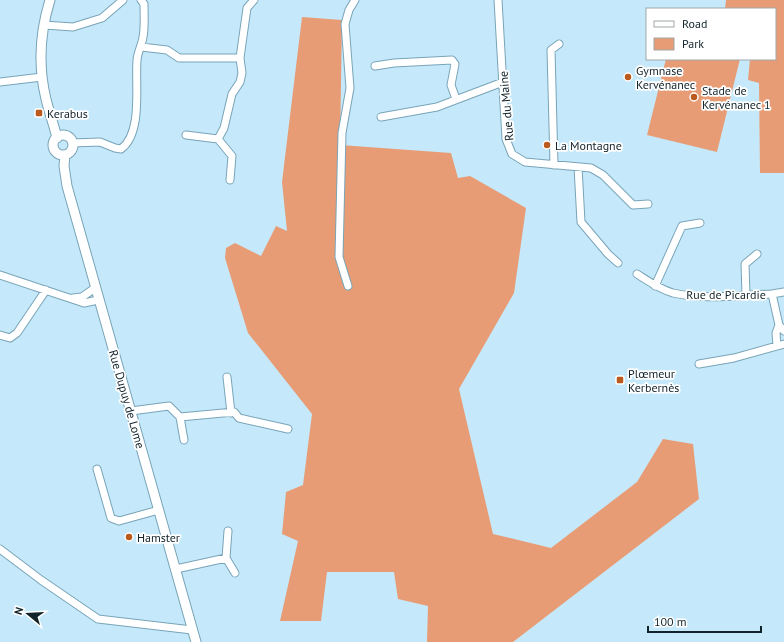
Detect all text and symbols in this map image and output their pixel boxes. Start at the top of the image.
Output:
legend [646,8,776,60]
text: Road [682,16,707,31]
text: Park [682,36,704,51]
place label: Gymnase Kervénanec [636,63,696,92]
street label: Rue du Maine [495,70,517,142]
marker: Gymnase Kervénanec [623,72,633,82]
place label: Stade de Kervénanec 1 [702,83,771,112]
marker: Stade de Kervénanec 1 [689,92,699,102]
place label: Kerabus [47,106,88,121]
marker: Kerabus [34,108,44,118]
place label: La Montagne [555,138,622,153]
marker: La Montagne [542,140,552,150]
street label: Rue de Picardie [686,287,766,302]
street label: Rue Dupuy de Lome [106,348,148,450]
place label: Plœmeur Kerbernès [628,366,679,395]
marker: Plœmeur Kerbernès [615,375,625,385]
place label: Hamster [137,530,180,545]
marker: Hamster [124,532,134,542]
north arrow [8,594,48,634]
text: N [11,605,26,617]
scale bar [648,608,761,634]
text: 100 m [654,614,687,629]

